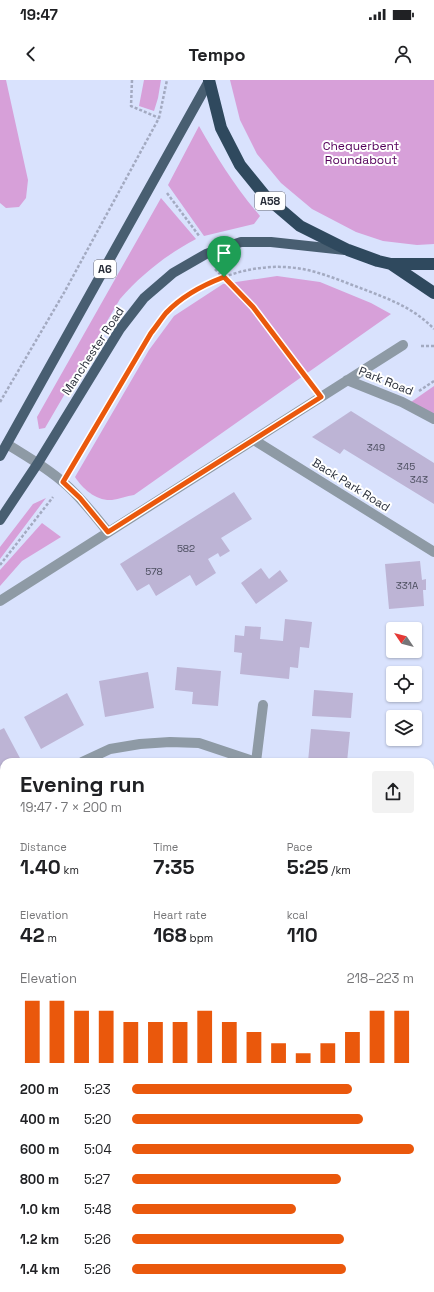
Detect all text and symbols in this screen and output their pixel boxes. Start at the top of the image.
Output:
text: 19:47 [20,5,58,24]
icon: back [20,43,42,65]
text: Tempo [188,43,246,66]
icon: person [392,43,414,65]
park label: Chequerbent Roundabout [323,138,399,168]
road number: A58 [255,192,285,210]
pin [207,236,241,277]
icon: arrive [213,242,235,264]
road number: A6 [94,260,116,278]
street label: Manchester Road [59,304,127,398]
street label: Park Road [356,363,416,399]
house number: 349 [367,441,385,454]
street label: Back Park Road [309,455,393,515]
house number: 345 [397,460,415,473]
house number: 343 [410,473,428,486]
house number: 582 [177,542,195,555]
house number: 578 [145,565,163,578]
house number: 331A [396,579,419,592]
north arrow [386,622,422,658]
map controls [386,622,422,746]
button: locate [386,666,422,702]
button: layers [386,710,422,746]
text: Evening run [20,770,145,798]
button: share [372,771,414,813]
text: 19:47 · 7 × 200 m [20,799,122,816]
text: Distance [20,840,67,854]
text: Time [153,840,178,854]
text: Pace [287,840,312,854]
text: 1.40 [20,854,61,880]
text: 7:35 [153,854,195,880]
text: 5:25 [287,854,329,880]
text: km [61,863,79,877]
text: /km [329,863,351,877]
text: Elevation [20,908,68,922]
text: Heart rate [153,908,207,922]
text: kcal [287,908,308,922]
text: 42 [20,922,45,948]
text: 168 [153,922,187,948]
text: 110 [287,922,318,948]
text: m [45,931,57,945]
text: bpm [187,931,213,945]
text: Elevation [20,970,77,987]
text: 218–223 m [347,970,414,987]
text: 200 m [20,1081,59,1098]
text: 5:23 [84,1081,111,1098]
text: 400 m [20,1111,60,1128]
text: 5:20 [84,1111,111,1128]
text: 600 m [20,1141,59,1158]
text: 5:04 [84,1141,112,1158]
text: 800 m [20,1171,59,1188]
text: 5:27 [84,1171,110,1188]
text: 1.0 km [20,1201,60,1218]
text: 5:48 [84,1201,111,1218]
text: 1.2 km [20,1231,59,1248]
text: 5:26 [84,1231,111,1248]
text: 1.4 km [20,1261,60,1278]
text: 5:26 [84,1261,111,1278]

